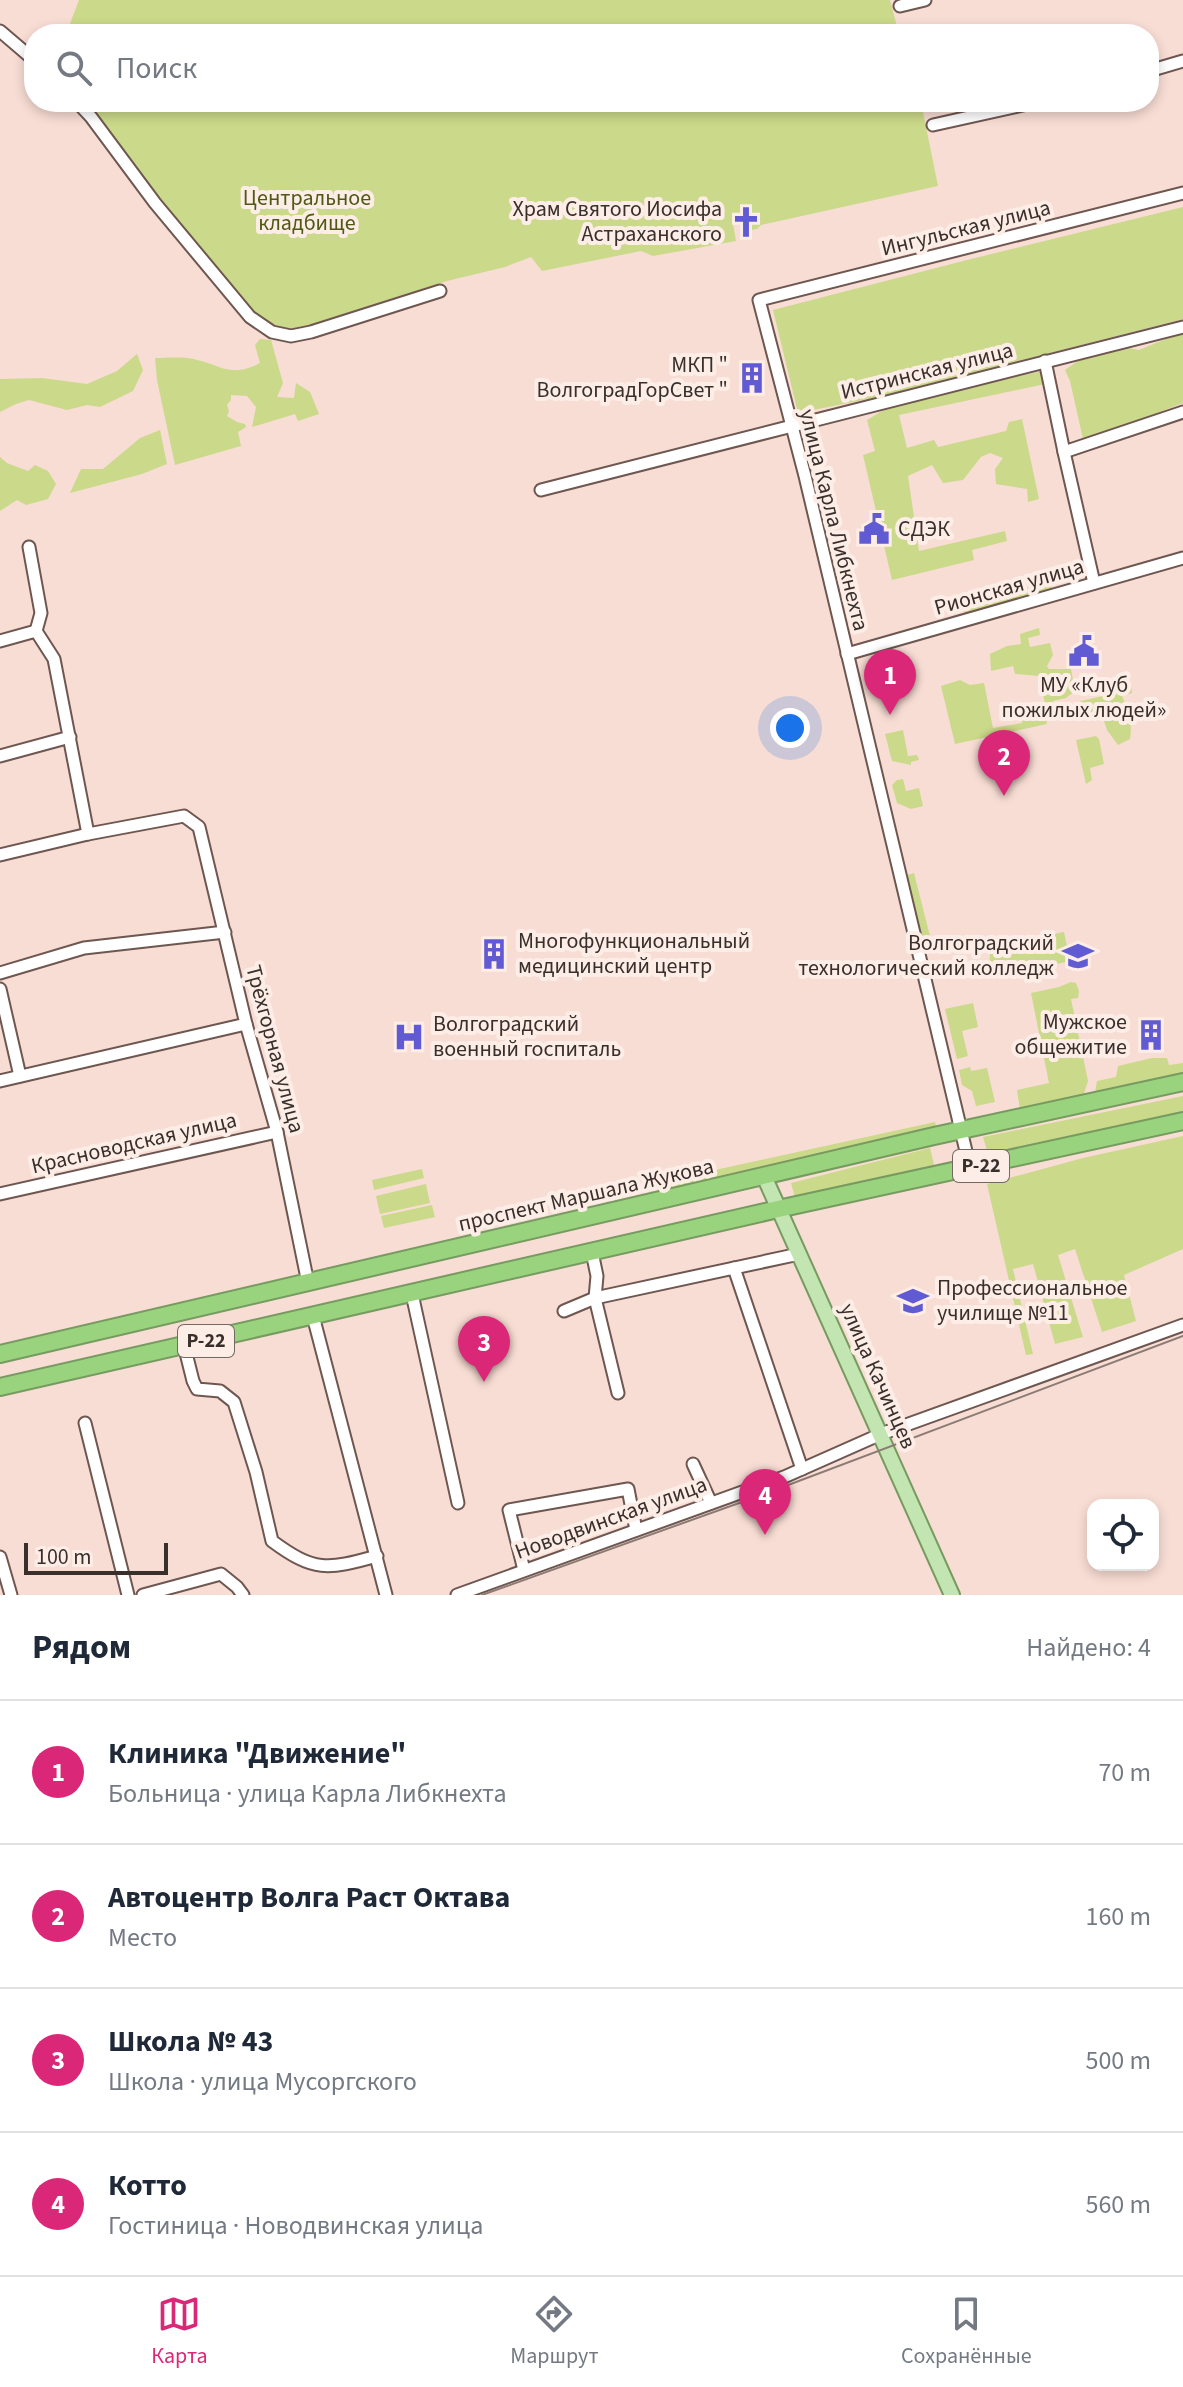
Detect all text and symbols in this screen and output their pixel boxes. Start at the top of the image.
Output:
search box [24,24,1159,112]
icon: search [52,46,96,90]
text: Поиск [116,47,197,90]
park label: Центральное кладбище [243,182,371,239]
street label: Ингульская улица [878,191,1054,265]
place label: Храм Святого Иосифа Астраханского [512,193,722,250]
church icon: Храм Святого Иосифа Астраханского [729,205,763,239]
street label: Истринская улица [837,334,1017,408]
place label: МКП " ВолгоградГорСвет " [537,349,728,406]
building icon: МКП " ВолгоградГорСвет " [735,361,769,395]
street label: улица Карла Либкнехта [791,406,877,634]
public building icon: СДЭК [857,512,891,546]
place label: СДЭК [898,513,950,545]
street label: Рионская улица [930,550,1088,624]
public building icon: МУ «Клуб пожилых людей» [1067,634,1101,668]
pin: 1 [864,649,916,715]
place label: МУ «Клуб пожилых людей» [1002,669,1166,726]
your location [770,708,810,748]
pin: 2 [978,730,1030,796]
place label: Многофункциональный медицинский центр [518,925,750,982]
place label: Волгоградский технологический колледж [798,927,1054,984]
building icon: Многофункциональный медицинский центр [477,937,511,971]
school or university icon: Волгоградский технологический колледж [1061,939,1095,973]
street label: Трёхгорная улица [237,961,313,1137]
place label: Мужское общежитие [1015,1006,1127,1063]
place label: Волгоградский военный госпиталь [433,1008,621,1065]
building icon: Мужское общежитие [1134,1018,1168,1052]
hospital icon: Волгоградский военный госпиталь [392,1020,426,1054]
street label: Красноводская улица [28,1104,240,1182]
street label: проспект Маршала Жукова [455,1150,717,1240]
road number: Р-22 [953,1150,1009,1182]
place label: Профессиональное училище №11 [937,1272,1128,1329]
school or university icon: Профессиональное училище №11 [896,1284,930,1318]
street label: улица Качинцев [832,1298,924,1454]
pin: 3 [458,1316,510,1382]
road number: Р-22 [178,1325,234,1357]
street label: Новодвинская улица [510,1468,712,1568]
pin: 4 [739,1469,791,1535]
map controls [1087,1499,1159,1571]
button: locate [1087,1499,1159,1571]
scale bar [24,1539,168,1575]
text: 100 m [36,1541,91,1573]
text: Рядом [32,1623,131,1672]
text: Найдено: 4 [1026,1629,1151,1666]
text: Клиника "Движение" [108,1732,406,1775]
text: 1 [51,1754,65,1791]
text: 70 m [1098,1754,1151,1791]
text: Больница · улица Карла Либкнехта [108,1775,507,1812]
text: Автоцентр Волга Раст Октава [108,1876,510,1919]
text: 2 [51,1898,65,1935]
text: 160 m [1085,1898,1151,1935]
text: Место [108,1919,177,1956]
text: Школа № 43 [108,2020,273,2063]
text: 3 [51,2042,65,2079]
text: 500 m [1085,2042,1151,2079]
text: Школа · улица Мусоргского [108,2063,417,2100]
text: Котто [108,2164,187,2207]
text: 4 [51,2186,65,2223]
text: 560 m [1085,2186,1151,2223]
text: Гостиница · Новодвинская улица [108,2207,483,2244]
tab: Карта [151,2292,208,2372]
tab: Маршрут [510,2292,599,2372]
tab: Сохранённые [901,2292,1032,2372]

